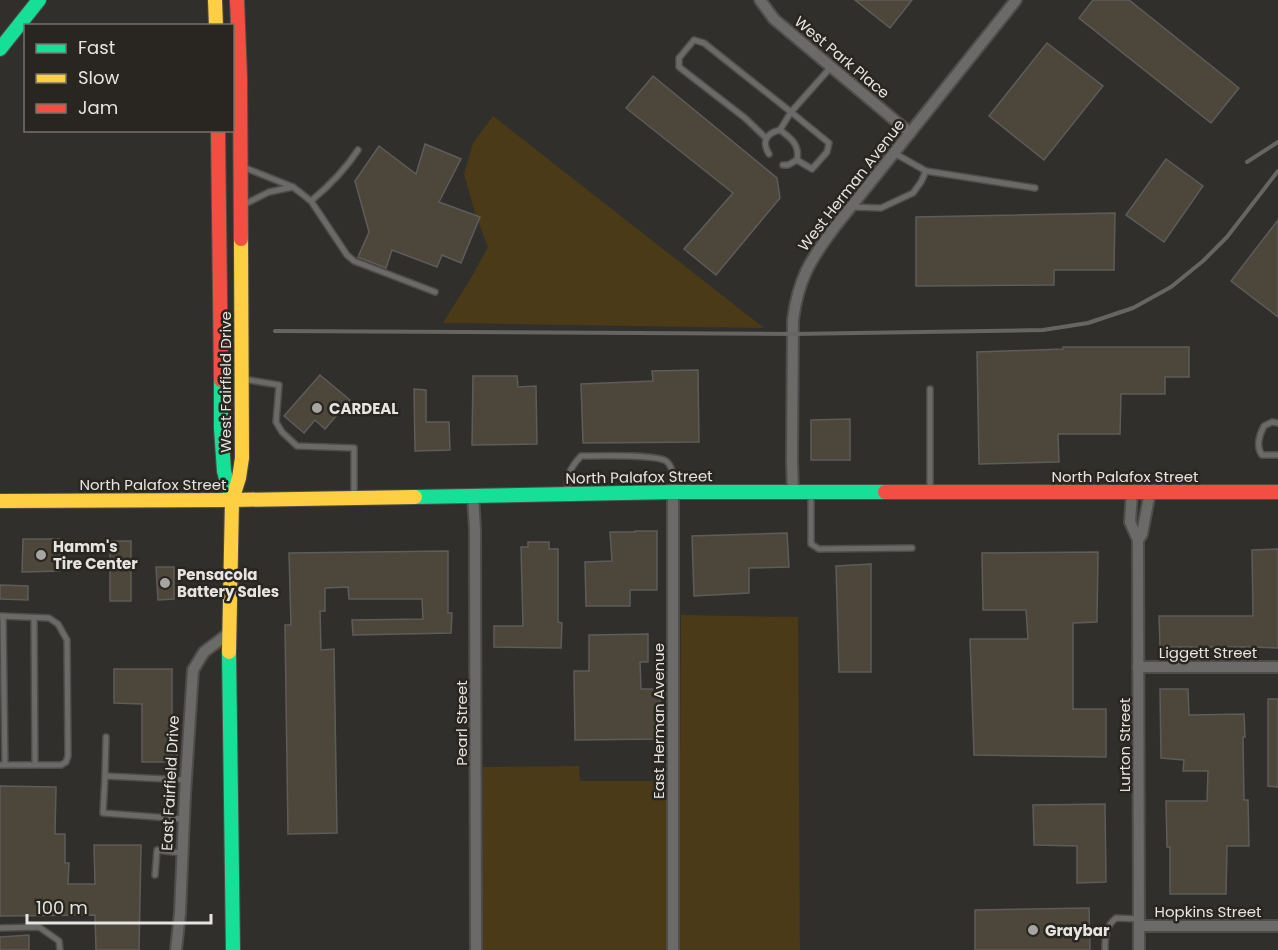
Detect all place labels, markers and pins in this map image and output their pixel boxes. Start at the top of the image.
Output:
place label: CARDEAL [329,398,399,419]
marker: CARDEAL [310,401,324,415]
place label: Hamm's Tire Center [53,536,138,574]
marker: Hamm's Tire Center [34,548,48,562]
place label: Pensacola Battery Sales [177,564,279,602]
marker: Pensacola Battery Sales [158,576,172,590]
place label: Graybar [1045,920,1110,941]
marker: Graybar [1026,923,1040,937]

